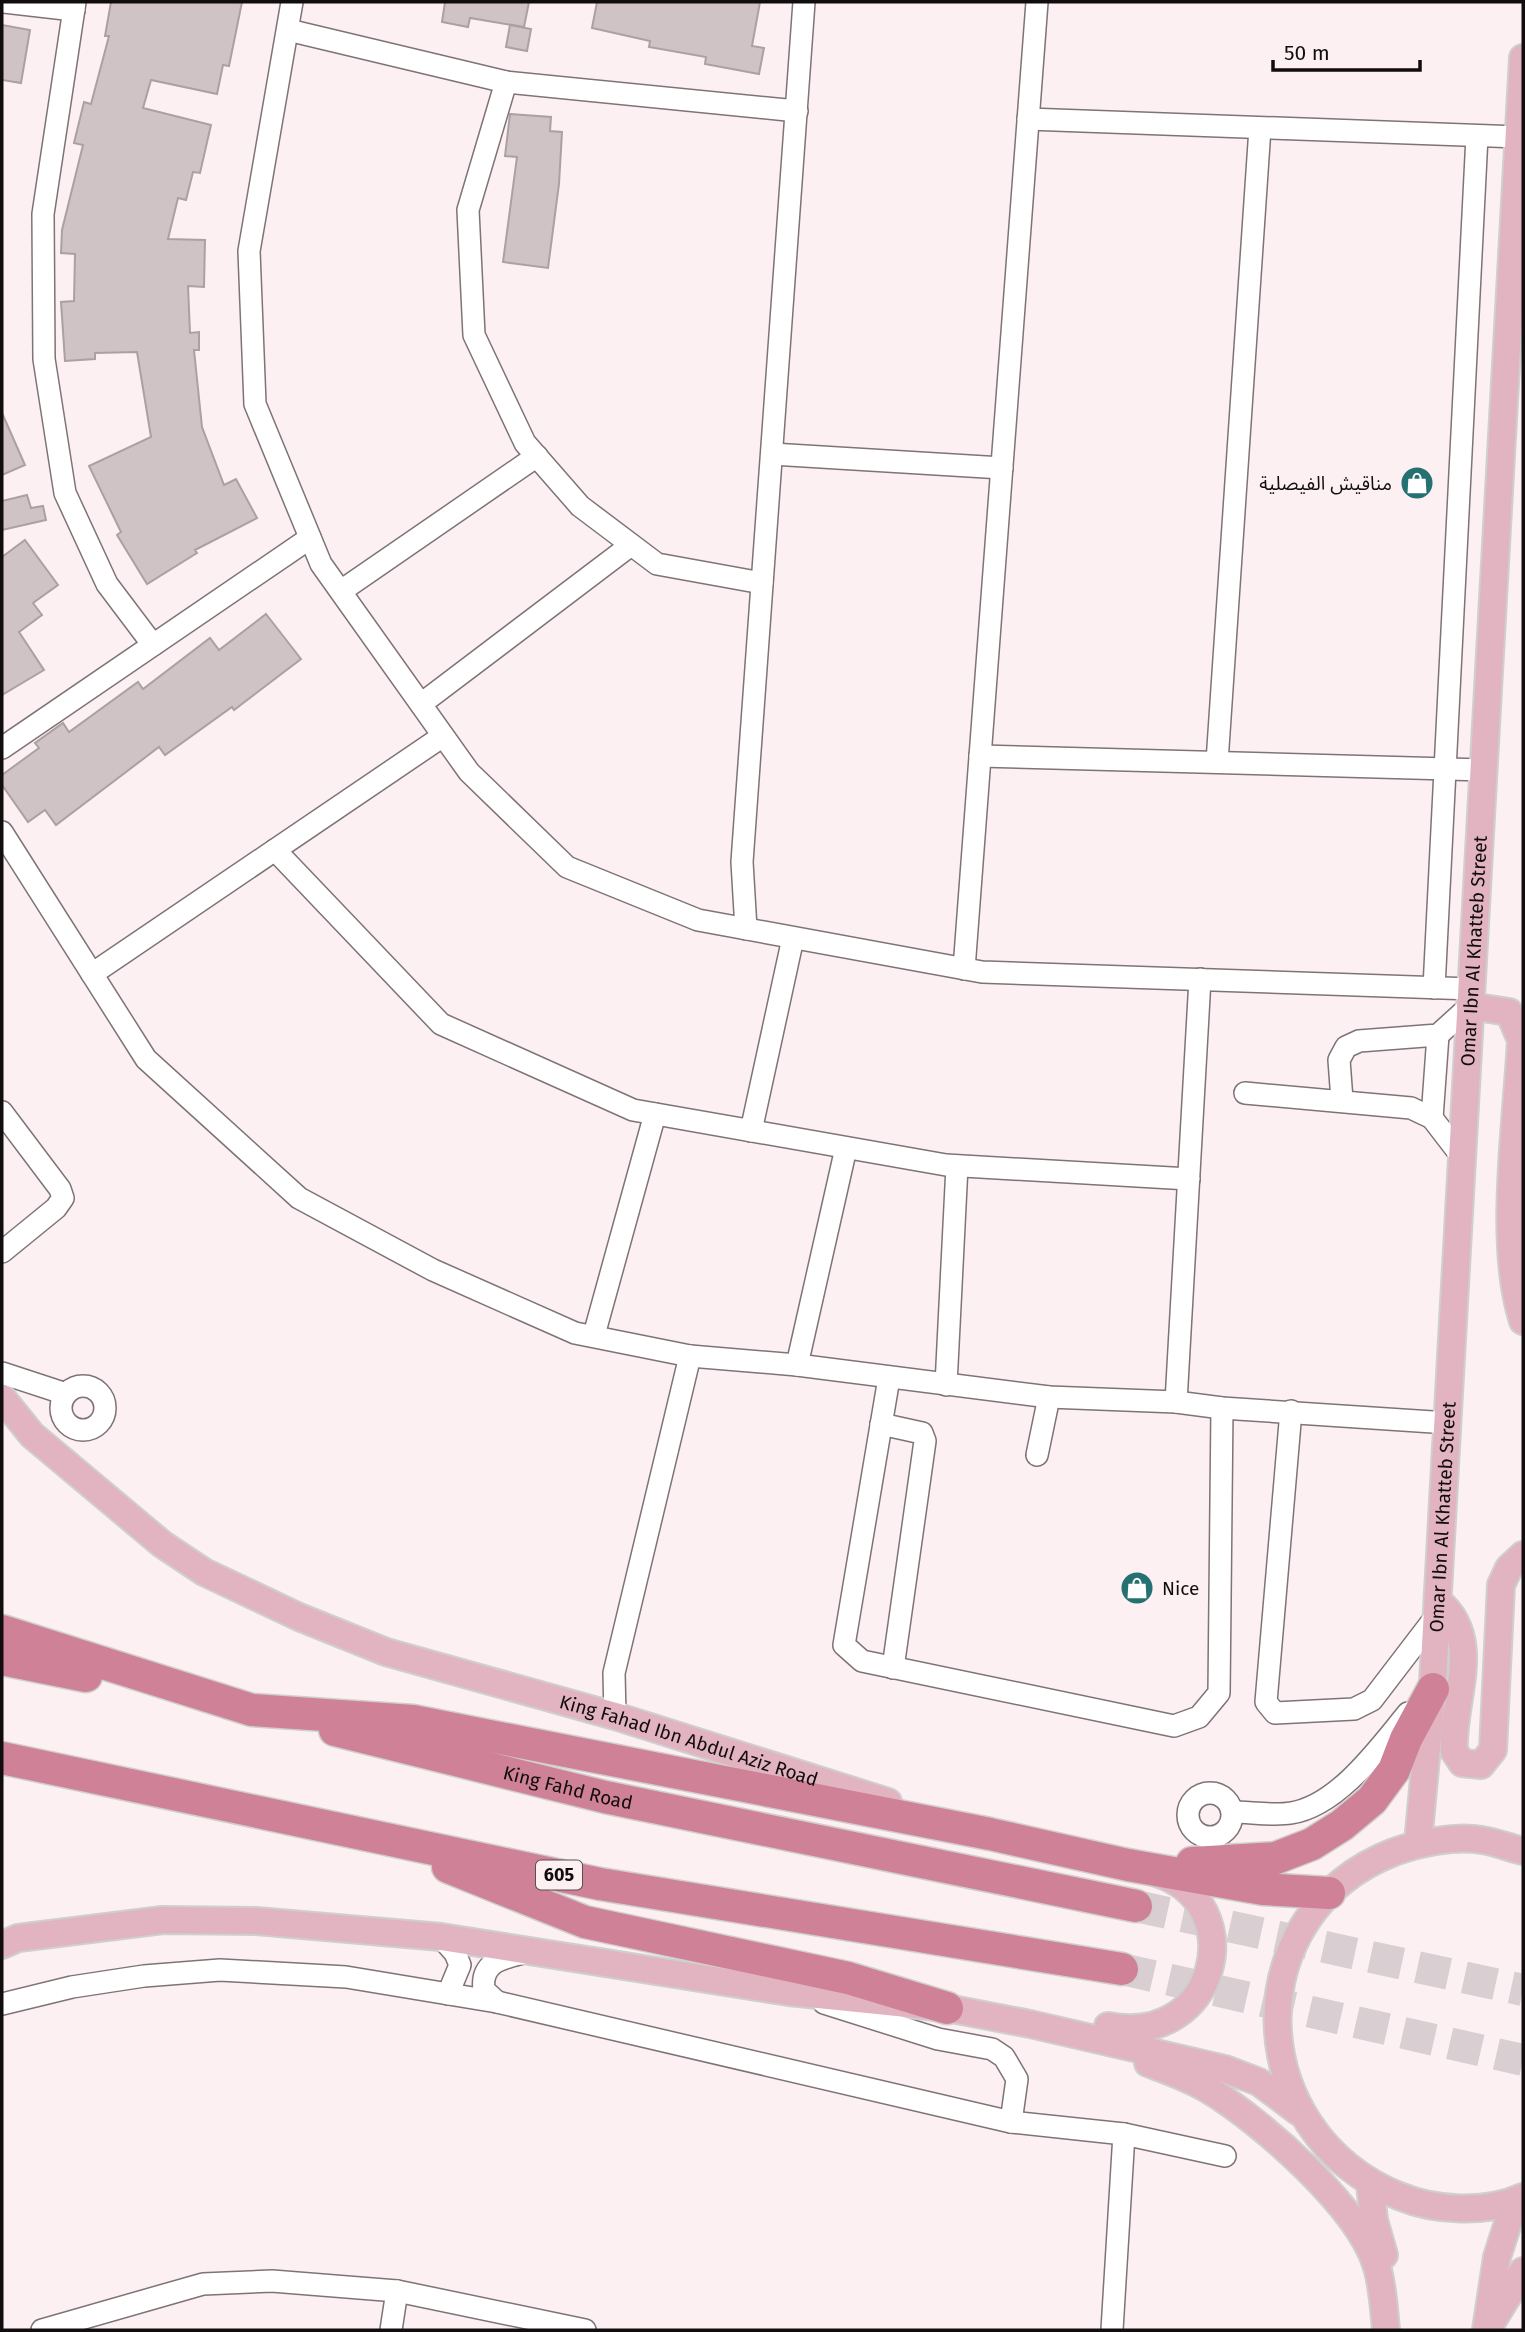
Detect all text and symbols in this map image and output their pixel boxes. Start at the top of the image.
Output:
scale bar [1273,28,1420,72]
text: 50 m [1284,40,1330,66]
shop icon: مناقيش الفيصلية [1398,464,1436,502]
place label: مناقيش الفيصلية [1259,472,1392,495]
street label: Omar Ibn Al Khatteb Street [1456,835,1492,1067]
street label: Omar Ibn Al Khatteb Street [1425,1401,1461,1633]
shop icon: Nice [1118,1569,1156,1607]
place label: Nice [1162,1577,1199,1600]
street label: King Fahad Ibn Abdul Aziz Road [557,1690,821,1791]
street label: King Fahd Road [501,1761,635,1814]
road number: 605 [536,1860,582,1889]

